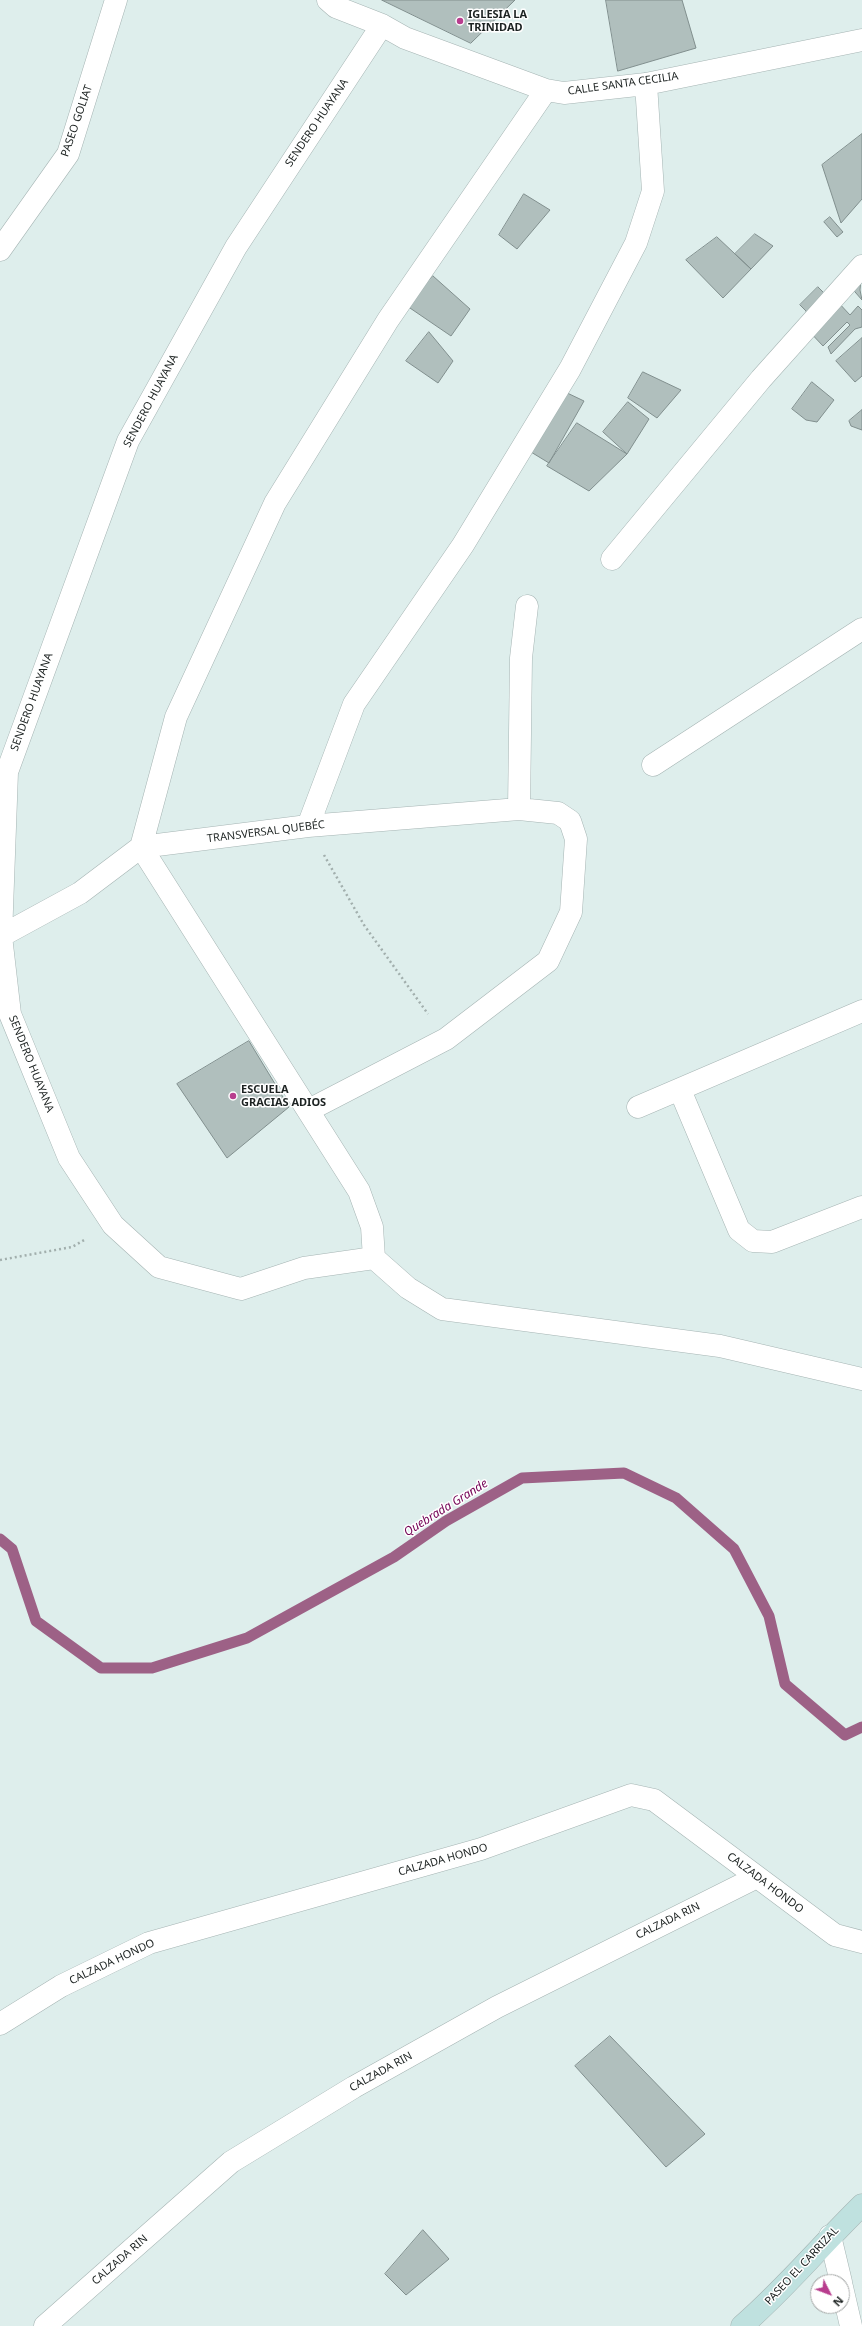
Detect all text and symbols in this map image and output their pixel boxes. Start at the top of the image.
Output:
place label: IGLESIA LA TRINIDAD [468,8,527,34]
marker: IGLESIA LA TRINIDAD [455,16,465,26]
street label: CALLE SANTA CECILIA [567,70,679,98]
street label: SENDERO HUAYANA [283,76,351,170]
street label: PASEO GOLIAT [59,83,95,159]
street label: SENDERO HUAYANA [121,352,181,450]
street label: SENDERO HUAYANA [8,651,56,753]
street label: TRANSVERSAL QUEBÉC [206,818,326,846]
street label: SENDERO HUAYANA [6,1014,56,1114]
place label: ESCUELA GRACIAS ADIOS [241,1083,326,1109]
marker: ESCUELA GRACIAS ADIOS [228,1091,238,1101]
water label: Quebrada Grande [401,1476,491,1540]
street label: CALZADA HONDO [397,1841,489,1879]
street label: CALZADA HONDO [724,1850,806,1916]
street label: CALZADA RIN [634,1900,702,1942]
street label: CALZADA HONDO [67,1936,157,1988]
street label: CALZADA RIN [347,2049,415,2095]
street label: PASEO EL CARRIZAL [762,2224,842,2308]
street label: CALZADA RIN [89,2232,151,2288]
north arrow [810,2274,850,2314]
text: N [830,2293,847,2310]

